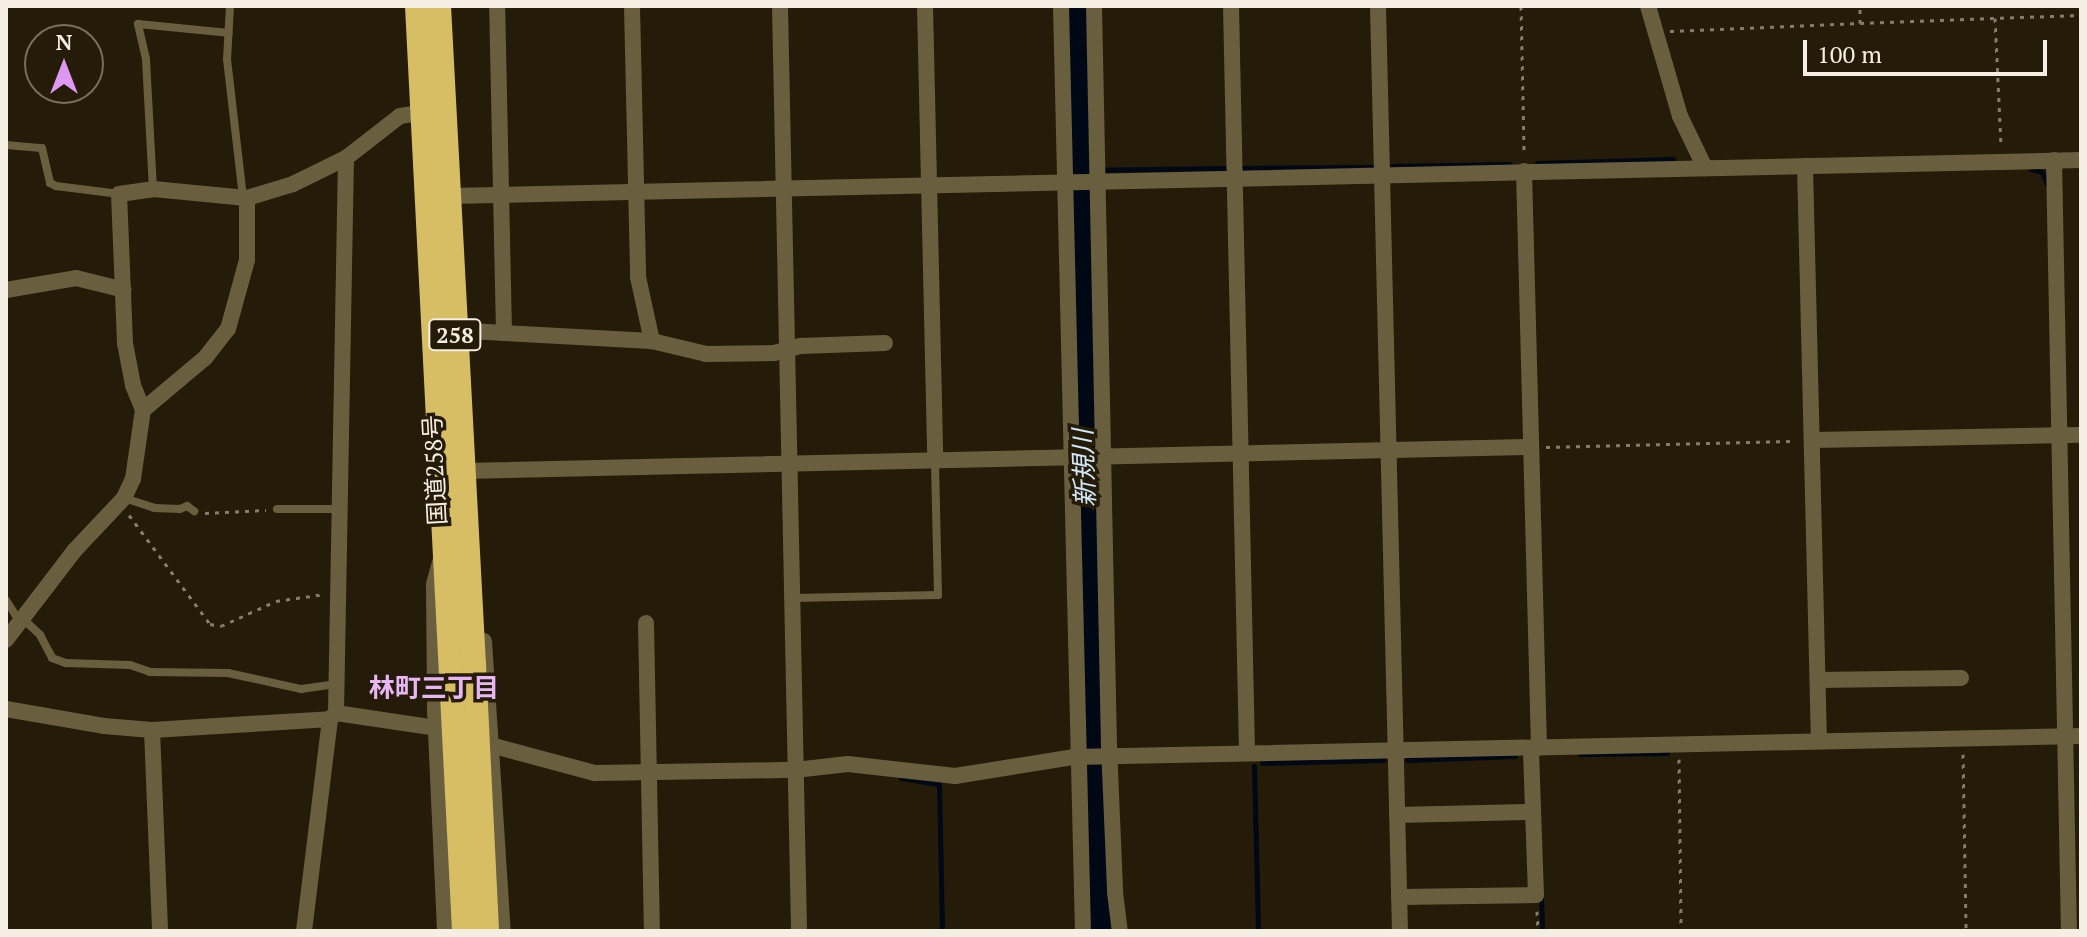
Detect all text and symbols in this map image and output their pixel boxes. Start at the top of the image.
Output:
north arrow [24,24,104,104]
scale bar [1807,24,2051,74]
text: N [56,27,72,56]
text: 100 m [1817,38,1882,70]
road number: 258 [427,317,483,353]
street label: 国道258号 [418,414,452,526]
water label: 新規川 [1067,428,1101,508]
district label: 林町三丁目 [369,672,499,704]

